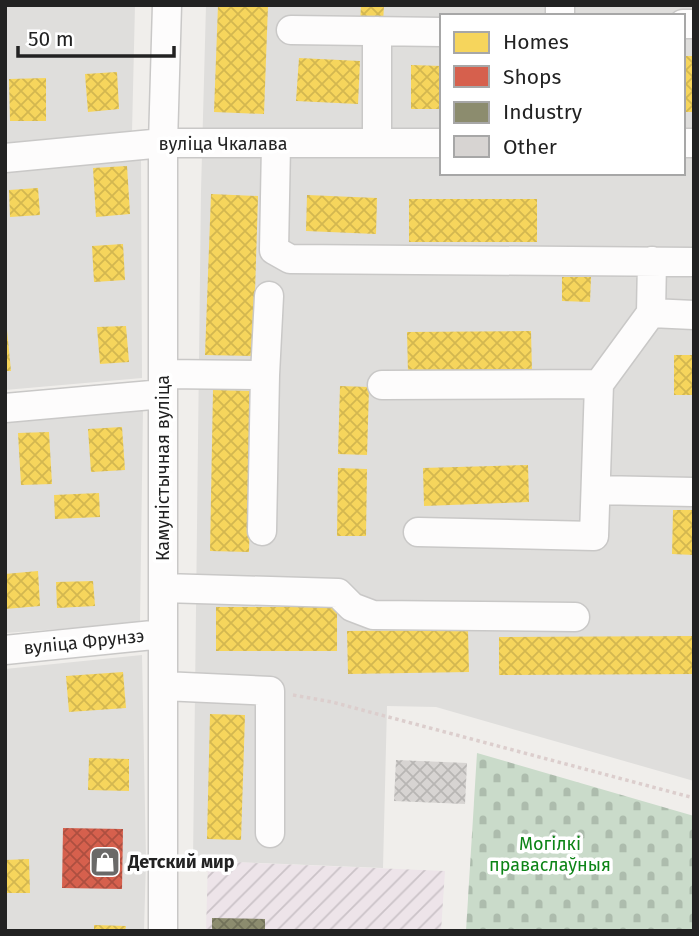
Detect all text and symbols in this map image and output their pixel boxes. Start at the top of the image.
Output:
scale bar [18,14,173,58]
legend [440,14,685,175]
text: 50 m [28,26,74,52]
text: Homes [503,29,569,55]
text: Shops [503,64,561,90]
text: Industry [503,99,583,125]
street label: вуліца Чкалава [159,133,287,155]
text: Other [503,134,557,160]
street label: Камуністычная вуліца [152,375,174,561]
street label: вуліца Фрунзэ [22,625,146,659]
park label: Могілкі праваслаўныя [489,833,611,876]
shop icon: Детский мир [88,845,122,879]
place label: Детский мир [127,851,235,873]

